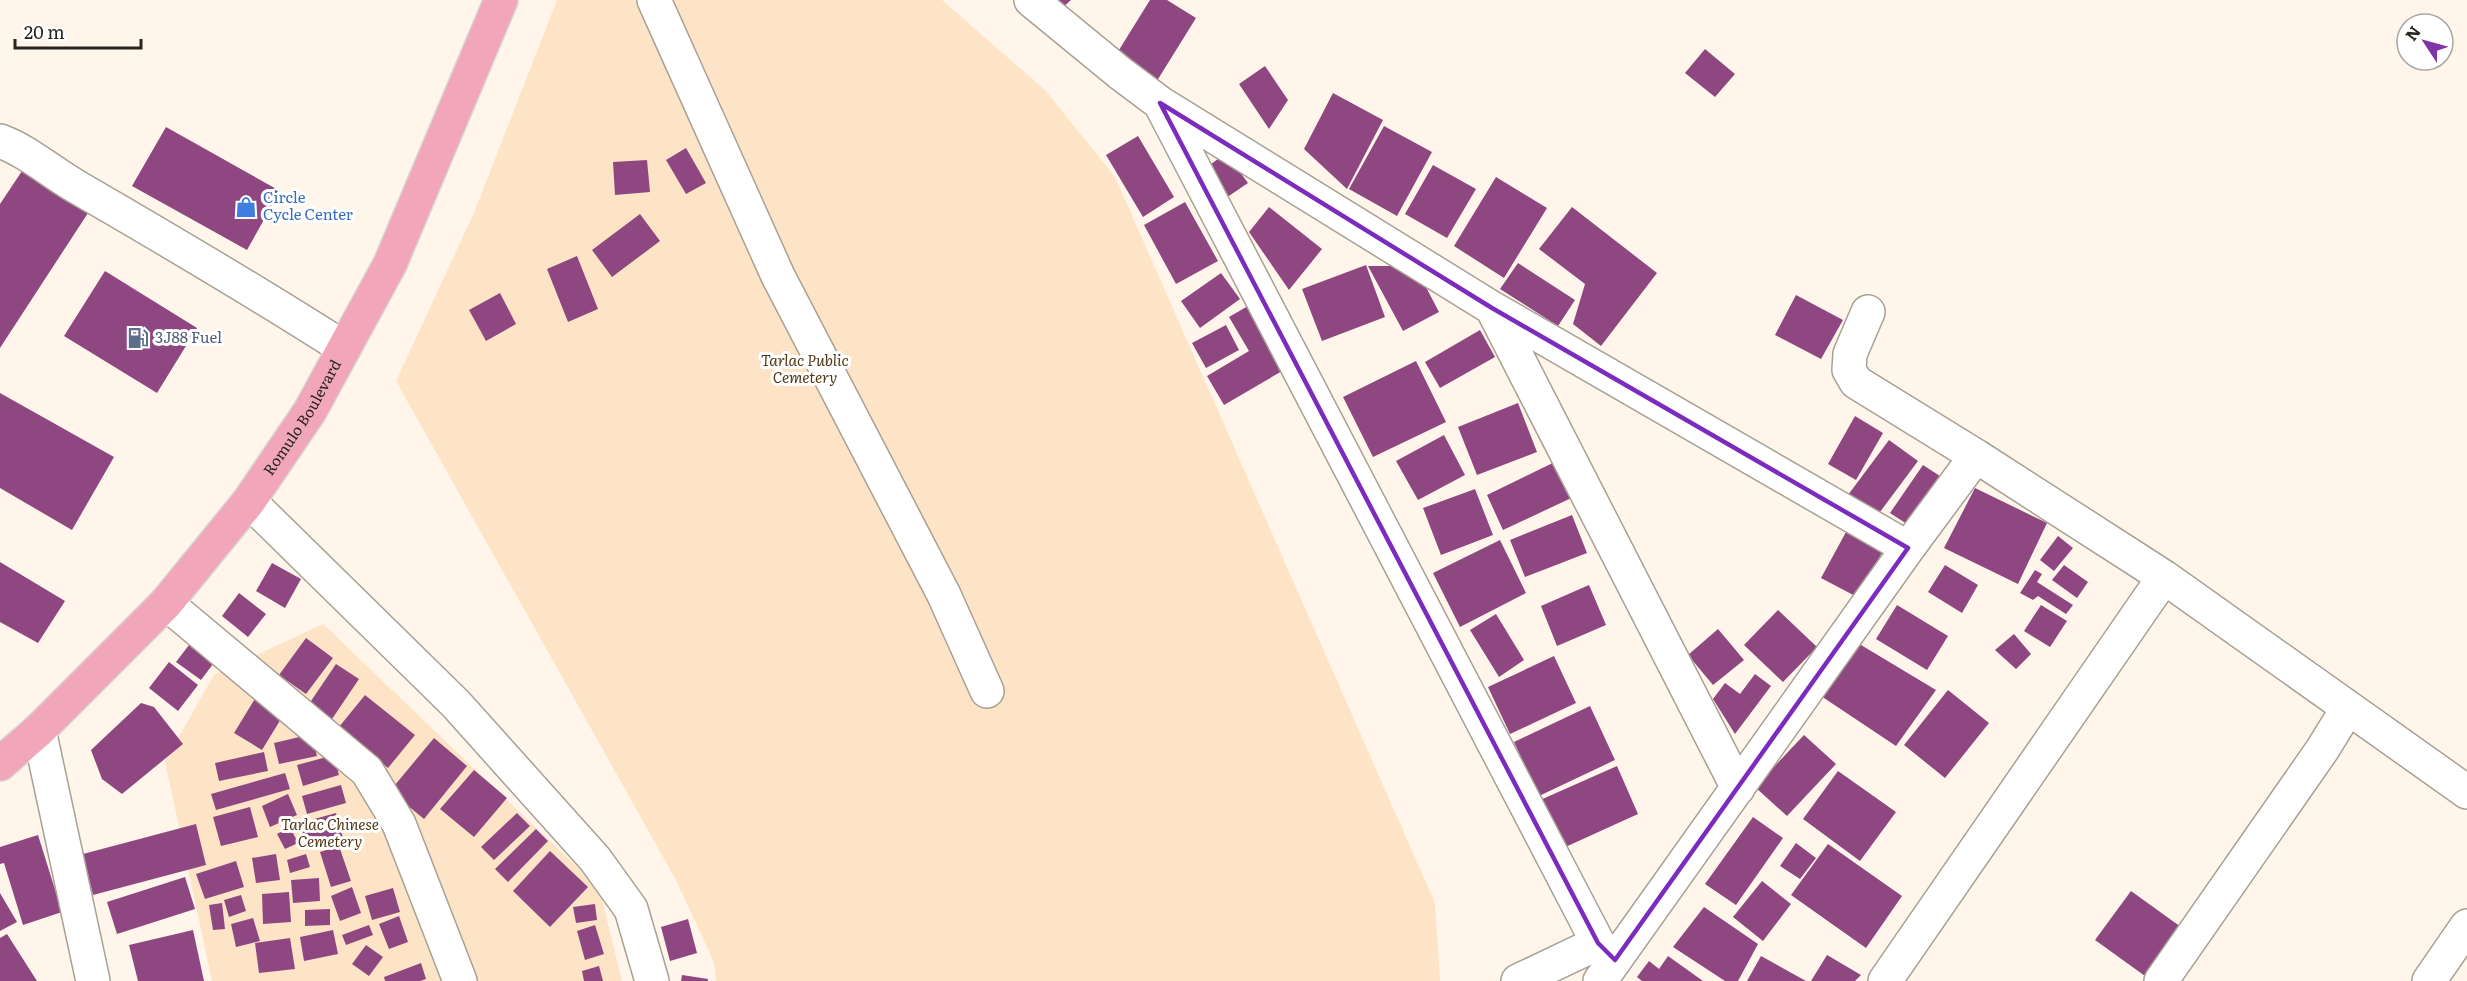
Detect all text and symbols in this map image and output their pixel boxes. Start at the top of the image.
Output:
scale bar [15,12,141,50]
north arrow [2395,12,2455,72]
text: 20 m [24,18,65,45]
text: N [2398,20,2426,45]
place label: Circle Cycle Center [263,185,353,225]
shop icon: Circle Cycle Center [234,195,258,219]
place label: 3J88 Fuel [155,325,222,348]
fuel station icon: 3J88 Fuel [126,326,150,350]
park label: Tarlac Public Cemetery [761,348,849,388]
street label: Romulo Boulevard [257,355,346,480]
park label: Tarlac Chinese Cemetery [281,812,379,852]

